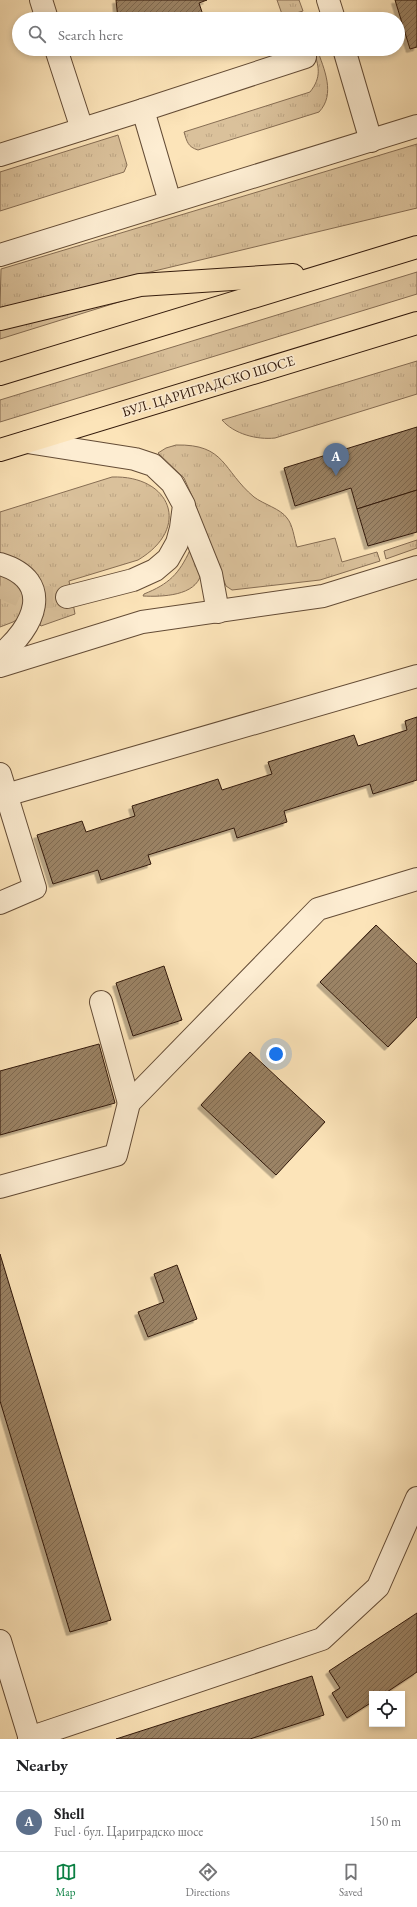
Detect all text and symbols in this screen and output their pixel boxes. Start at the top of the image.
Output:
search box [12,12,405,56]
icon: search [26,23,48,45]
text: Search here [58,25,123,44]
street label: БУЛ. ЦАРИГРАДСКО ШОСЕ [119,351,297,421]
pin: A [323,443,349,476]
your location [266,1044,286,1064]
map controls [369,1691,405,1727]
button: locate [369,1691,405,1727]
text: Nearby [16,1754,68,1776]
text: Shell [54,1804,85,1823]
text: A [24,1813,34,1830]
text: 150 m [370,1813,401,1830]
text: Fuel · бул. Цариградско шосе [54,1823,203,1840]
tab: Map [55,1861,77,1899]
tab: Directions [186,1861,230,1899]
tab: Saved [339,1861,362,1899]

